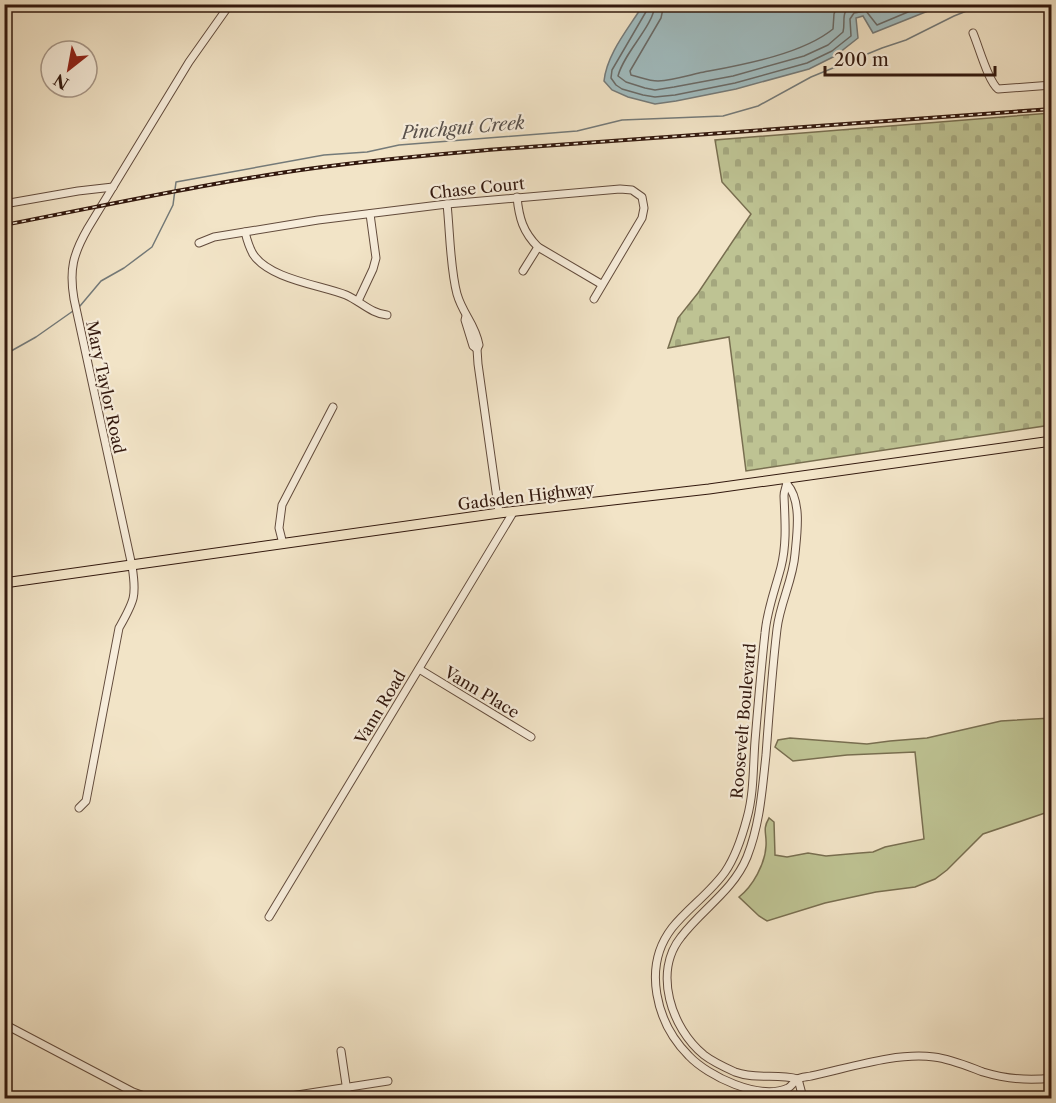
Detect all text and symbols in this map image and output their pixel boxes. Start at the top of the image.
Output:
north arrow [39,39,99,99]
scale bar [825,39,994,77]
text: 200 m [834,49,889,71]
text: N [50,70,72,94]
water label: Pinchgut Creek [398,112,526,145]
street label: Chase Court [429,173,526,203]
street label: Mary Taylor Road [82,319,130,456]
street label: Gadsden Highway [457,478,596,514]
street label: Roosevelt Boulevard [726,642,760,799]
street label: Vann Place [440,661,523,722]
street label: Vann Road [350,666,410,748]

